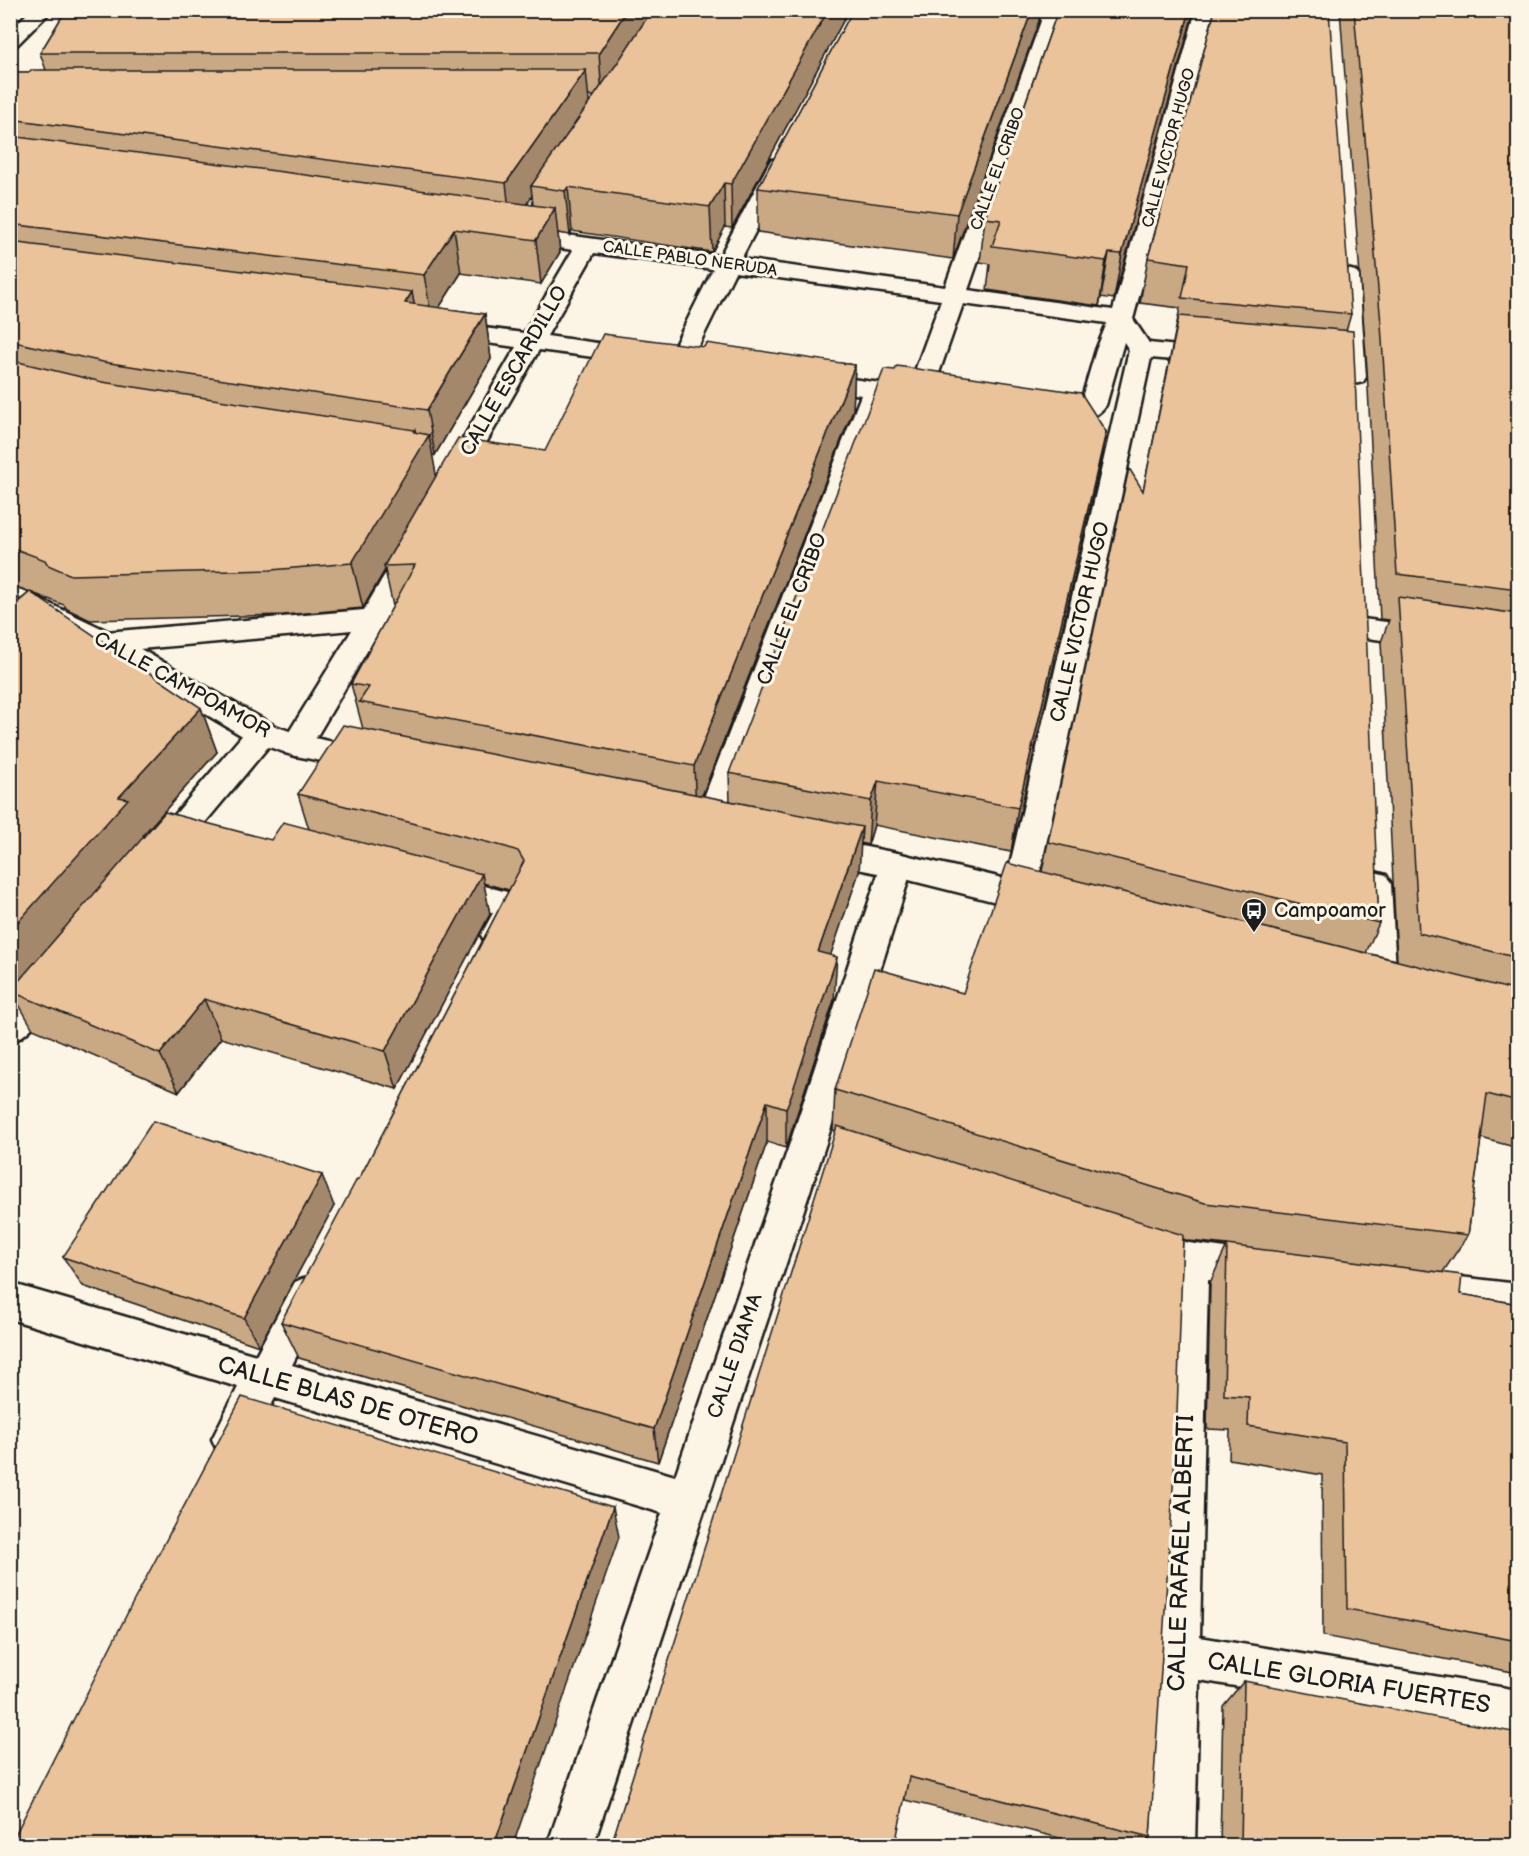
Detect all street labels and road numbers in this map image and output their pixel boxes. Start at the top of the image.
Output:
street label: CALLE VICTOR HUGO [1139,66,1199,230]
street label: CALLE EL CRIBO [967,105,1029,233]
street label: CALLE PABLO NERUDA [602,237,779,281]
street label: CALLE ESCARDILLO [456,282,572,460]
street label: CALLE VICTOR HUGO [1045,519,1115,725]
street label: CALLE EL CRIBO [752,529,832,689]
street label: CALLE CAMPOAMOR [90,627,274,743]
street label: CALLE DIAMA [702,1290,768,1422]
street label: CALLE BLAS DE OTERO [214,1350,482,1452]
street label: CALLE RAFAEL ALBERTI [1162,1414,1200,1692]
street label: CALLE GLORIA FUERTES [1205,1646,1493,1720]

